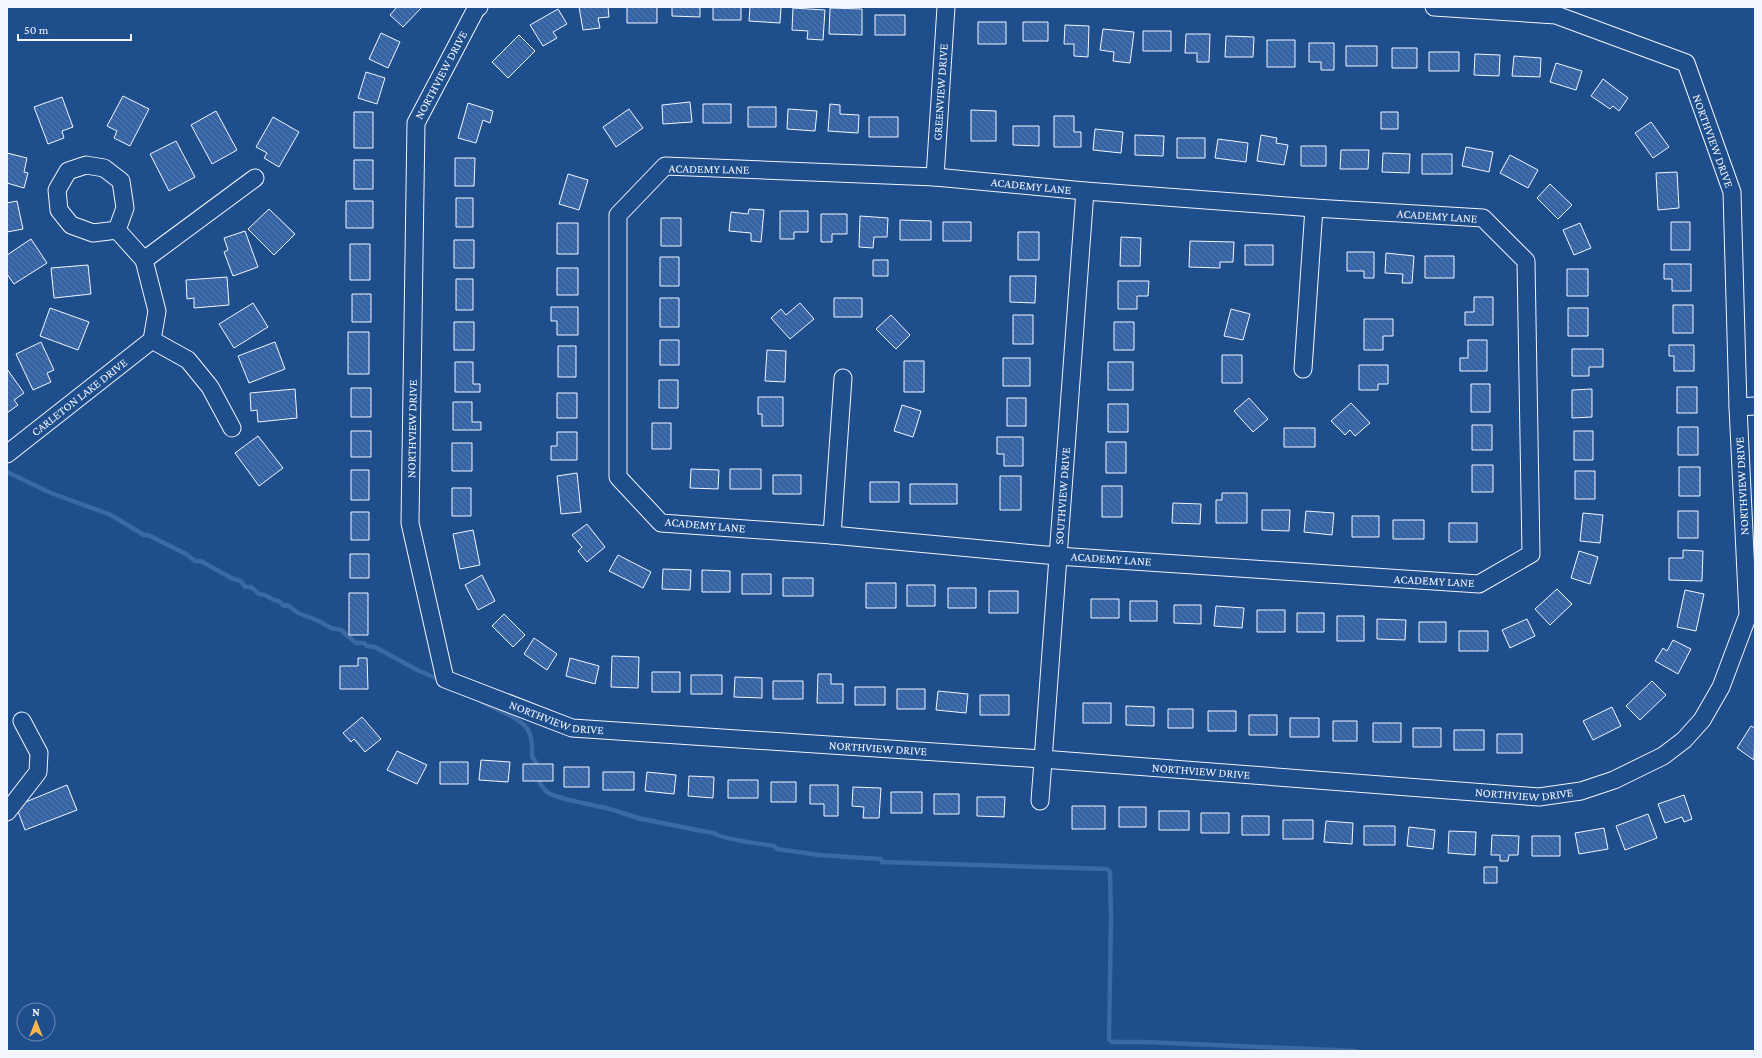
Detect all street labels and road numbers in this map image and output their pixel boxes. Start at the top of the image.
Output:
street label: NORTHVIEW DRIVE [412,28,471,122]
street label: GREENVIEW DRIVE [930,43,951,141]
street label: NORTHVIEW DRIVE [1690,92,1737,190]
street label: ACADEMY LANE [668,161,750,177]
street label: ACADEMY LANE [990,175,1072,197]
street label: ACADEMY LANE [1396,206,1478,226]
street label: CARLETON LAKE DRIVE [29,355,130,439]
street label: NORTHVIEW DRIVE [404,379,420,478]
street label: NORTHVIEW DRIVE [1732,436,1752,536]
street label: SOUTHVIEW DRIVE [1052,446,1073,545]
street label: ACADEMY LANE [664,515,746,536]
street label: ACADEMY LANE [1070,549,1152,569]
street label: ACADEMY LANE [1393,572,1475,590]
street label: NORTHVIEW DRIVE [507,697,605,737]
street label: NORTHVIEW DRIVE [828,738,928,758]
street label: NORTHVIEW DRIVE [1151,760,1251,782]
street label: NORTHVIEW DRIVE [1474,785,1574,804]

